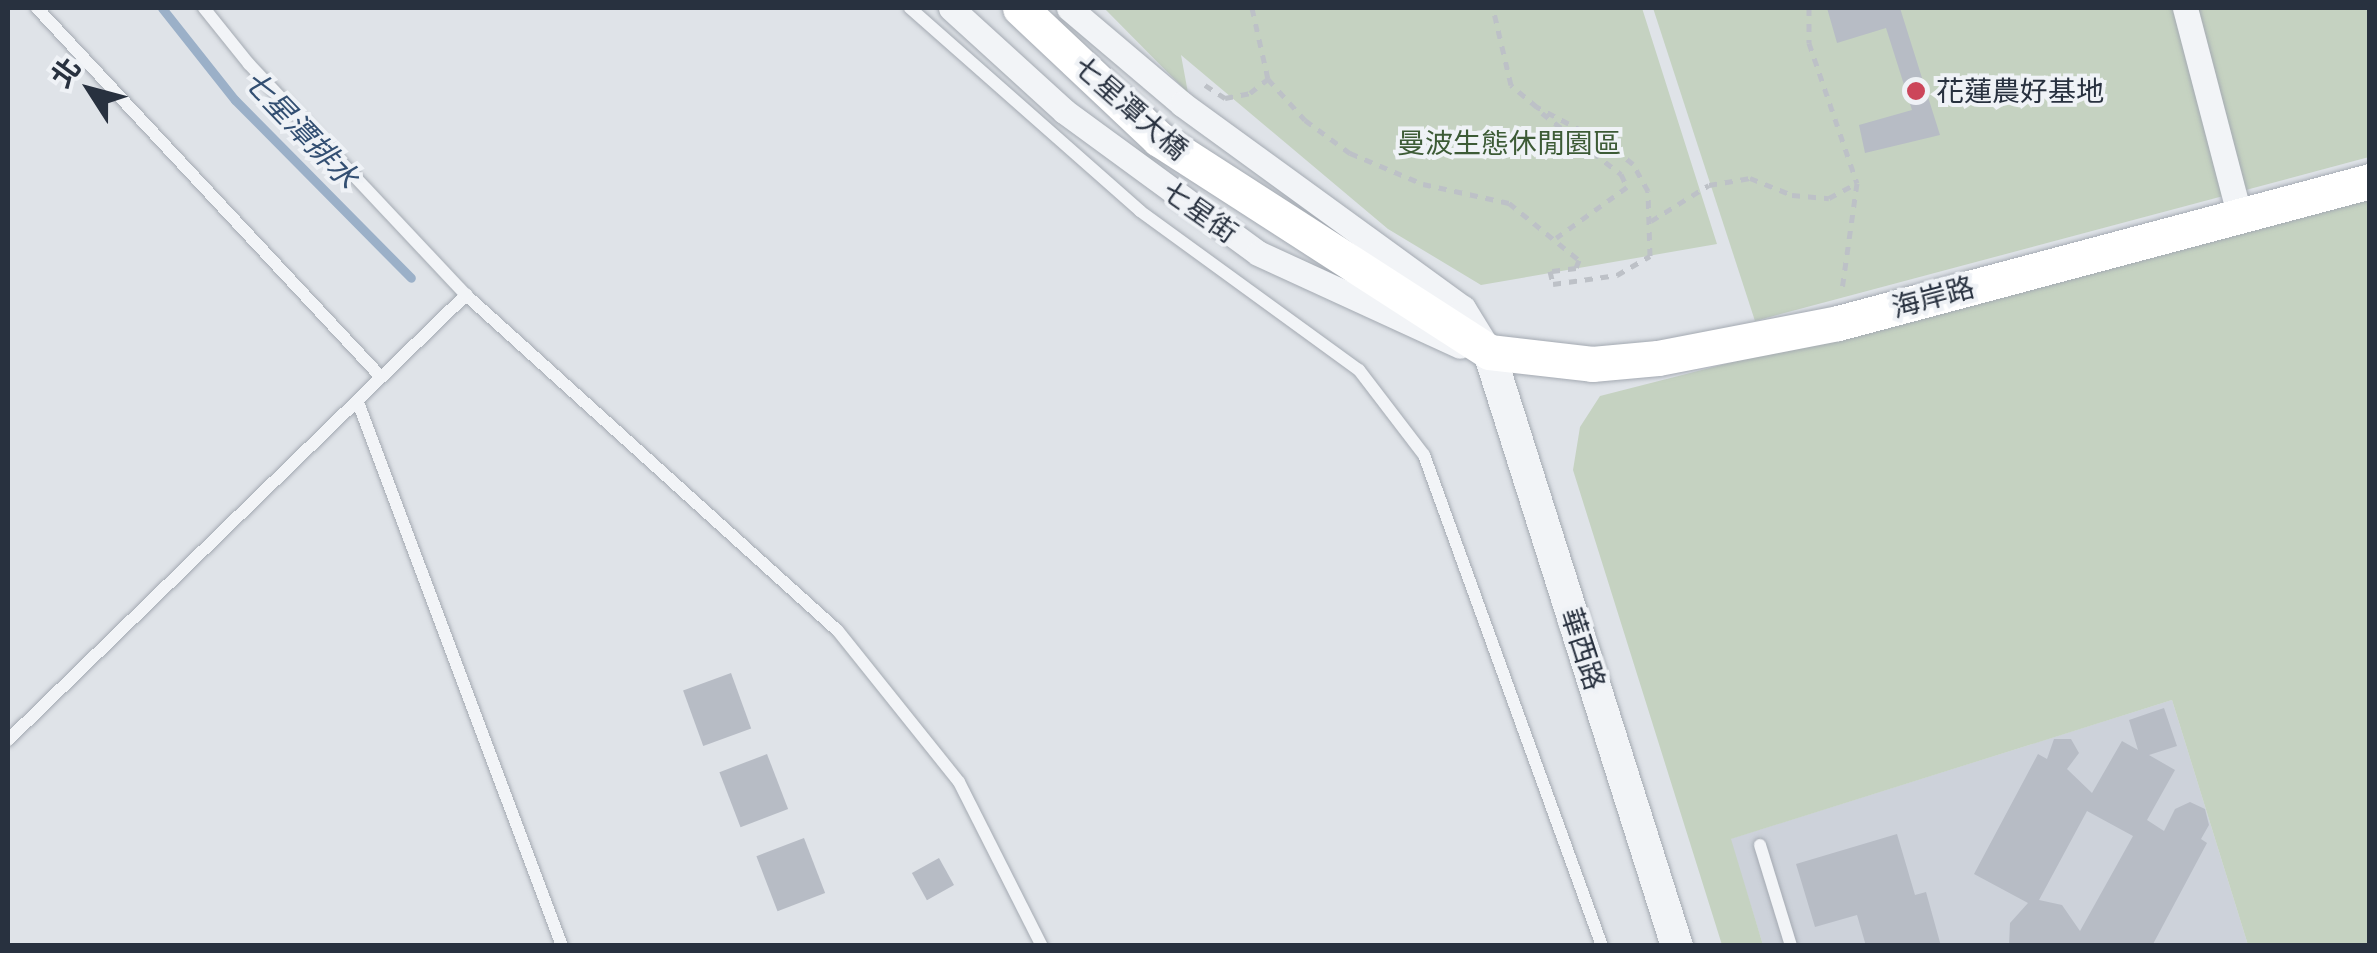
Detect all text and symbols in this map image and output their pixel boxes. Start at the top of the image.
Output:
north arrow [40,40,140,140]
street label: 七星潭大橋 [1067,49,1195,167]
text: 北 [44,51,87,93]
water label: 七星潭排水 [236,63,366,195]
place label: 花蓮農好基地 [1936,74,2104,108]
marker: 花蓮農好基地 [1905,80,1927,102]
park label: 曼波生態休閒園區 [1397,126,1621,160]
street label: 七星街 [1156,174,1244,250]
street label: 海岸路 [1888,270,1978,324]
street label: 華西路 [1554,604,1612,694]

